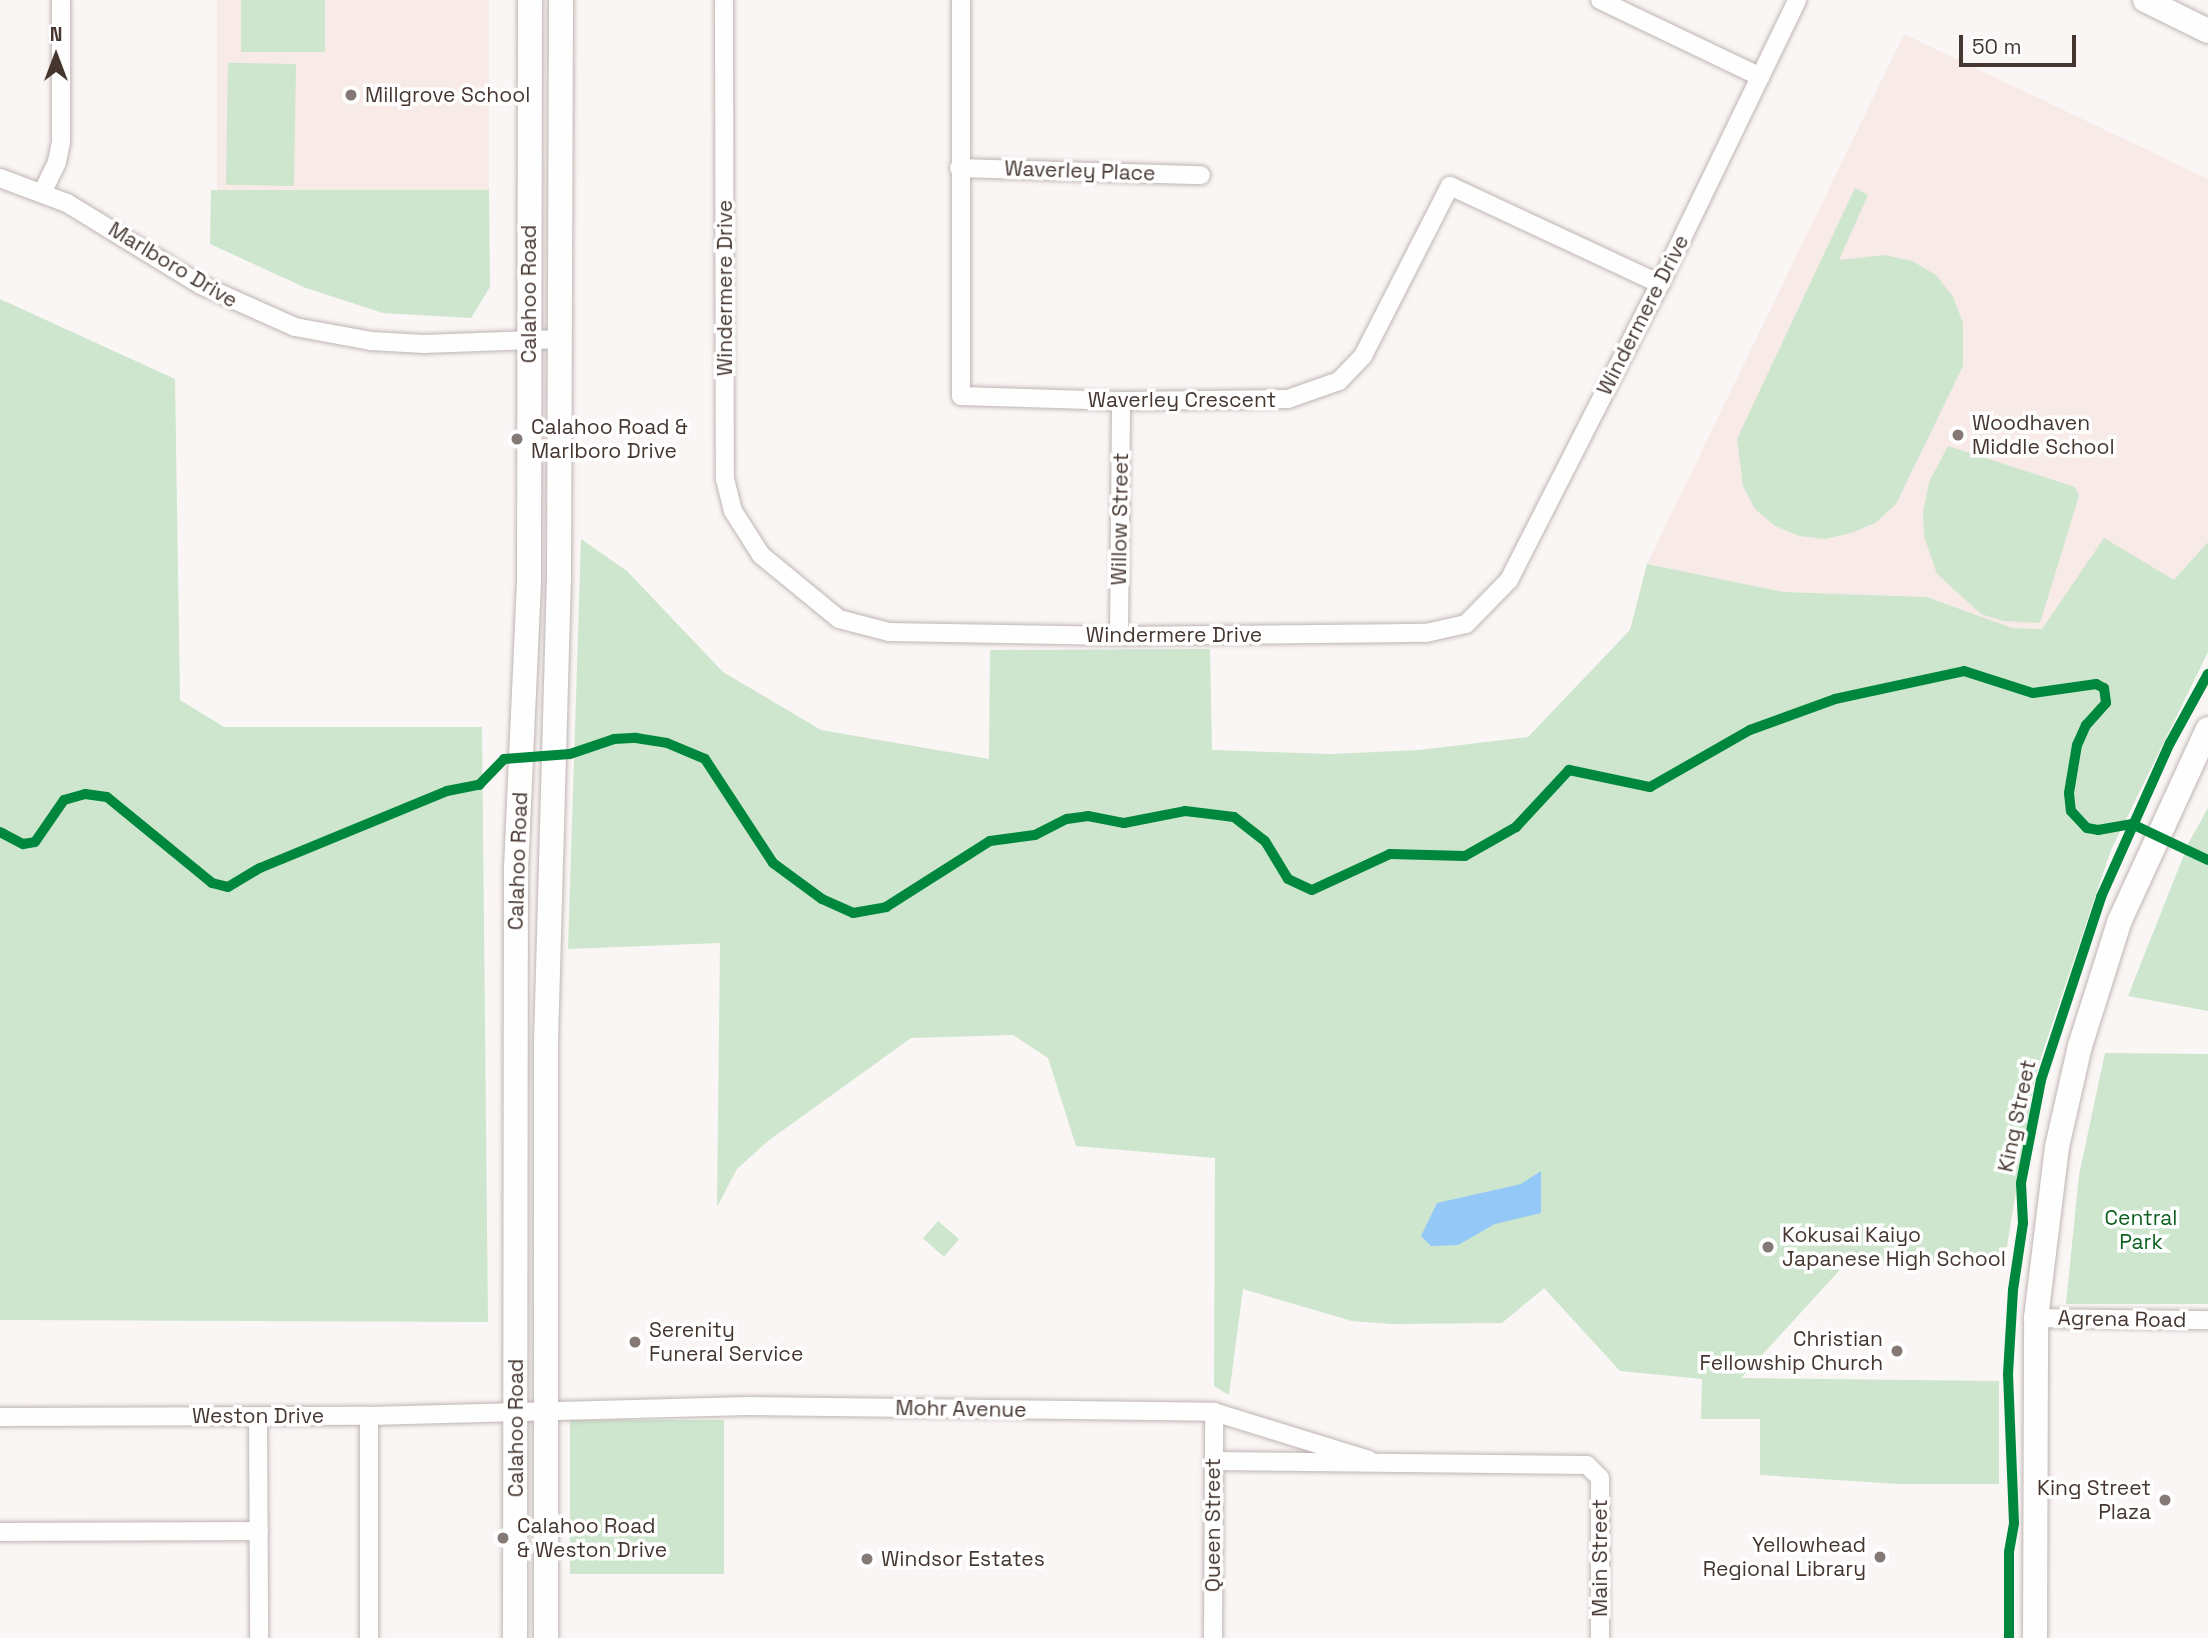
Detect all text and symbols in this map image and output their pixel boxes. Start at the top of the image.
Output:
north arrow [21,21,91,91]
scale bar [1963,21,2080,65]
text: N [50,22,62,47]
text: 50 m [1972,33,2022,60]
place label: Millgrove School [365,82,530,108]
marker: Millgrove School [343,87,359,103]
street label: Waverley Place [1004,156,1156,186]
street label: Windermere Drive [712,200,738,376]
street label: Marlboro Drive [104,217,242,313]
street label: Calahoo Road [516,225,542,363]
street label: Windermere Drive [1592,231,1694,399]
street label: Waverley Crescent [1088,387,1276,413]
place label: Woodhaven Middle School [1972,410,2115,460]
place label: Calahoo Road & Marlboro Drive [531,414,688,464]
marker: Woodhaven Middle School [1950,427,1966,443]
marker: Calahoo Road & Marlboro Drive [509,431,525,447]
street label: Willow Street [1106,452,1134,586]
street label: Windermere Drive [1086,622,1262,648]
street label: Calahoo Road [503,791,533,931]
street label: King Street [1993,1058,2041,1174]
park label: Central Park [2105,1205,2177,1255]
place label: Kokusai Kaiyo Japanese High School [1782,1222,2006,1272]
marker: Kokusai Kaiyo Japanese High School [1760,1239,1776,1255]
street label: Agrena Road [2058,1305,2186,1333]
place label: Serenity Funeral Service [649,1317,803,1367]
place label: Christian Fellowship Church [1700,1326,1883,1376]
marker: Serenity Funeral Service [627,1334,643,1350]
marker: Christian Fellowship Church [1889,1343,1905,1359]
street label: Calahoo Road [503,1359,529,1497]
street label: Mohr Avenue [895,1395,1027,1423]
street label: Weston Drive [192,1403,324,1429]
street label: Queen Street [1200,1458,1226,1592]
place label: King Street Plaza [2037,1475,2151,1525]
marker: King Street Plaza [2157,1492,2173,1508]
street label: Main Street [1587,1499,1613,1617]
place label: Calahoo Road & Weston Drive [517,1513,667,1563]
marker: Calahoo Road & Weston Drive [495,1530,511,1546]
place label: Yellowhead Regional Library [1703,1532,1866,1582]
place label: Windsor Estates [881,1546,1045,1572]
marker: Yellowhead Regional Library [1872,1549,1888,1565]
marker: Windsor Estates [859,1551,875,1567]

